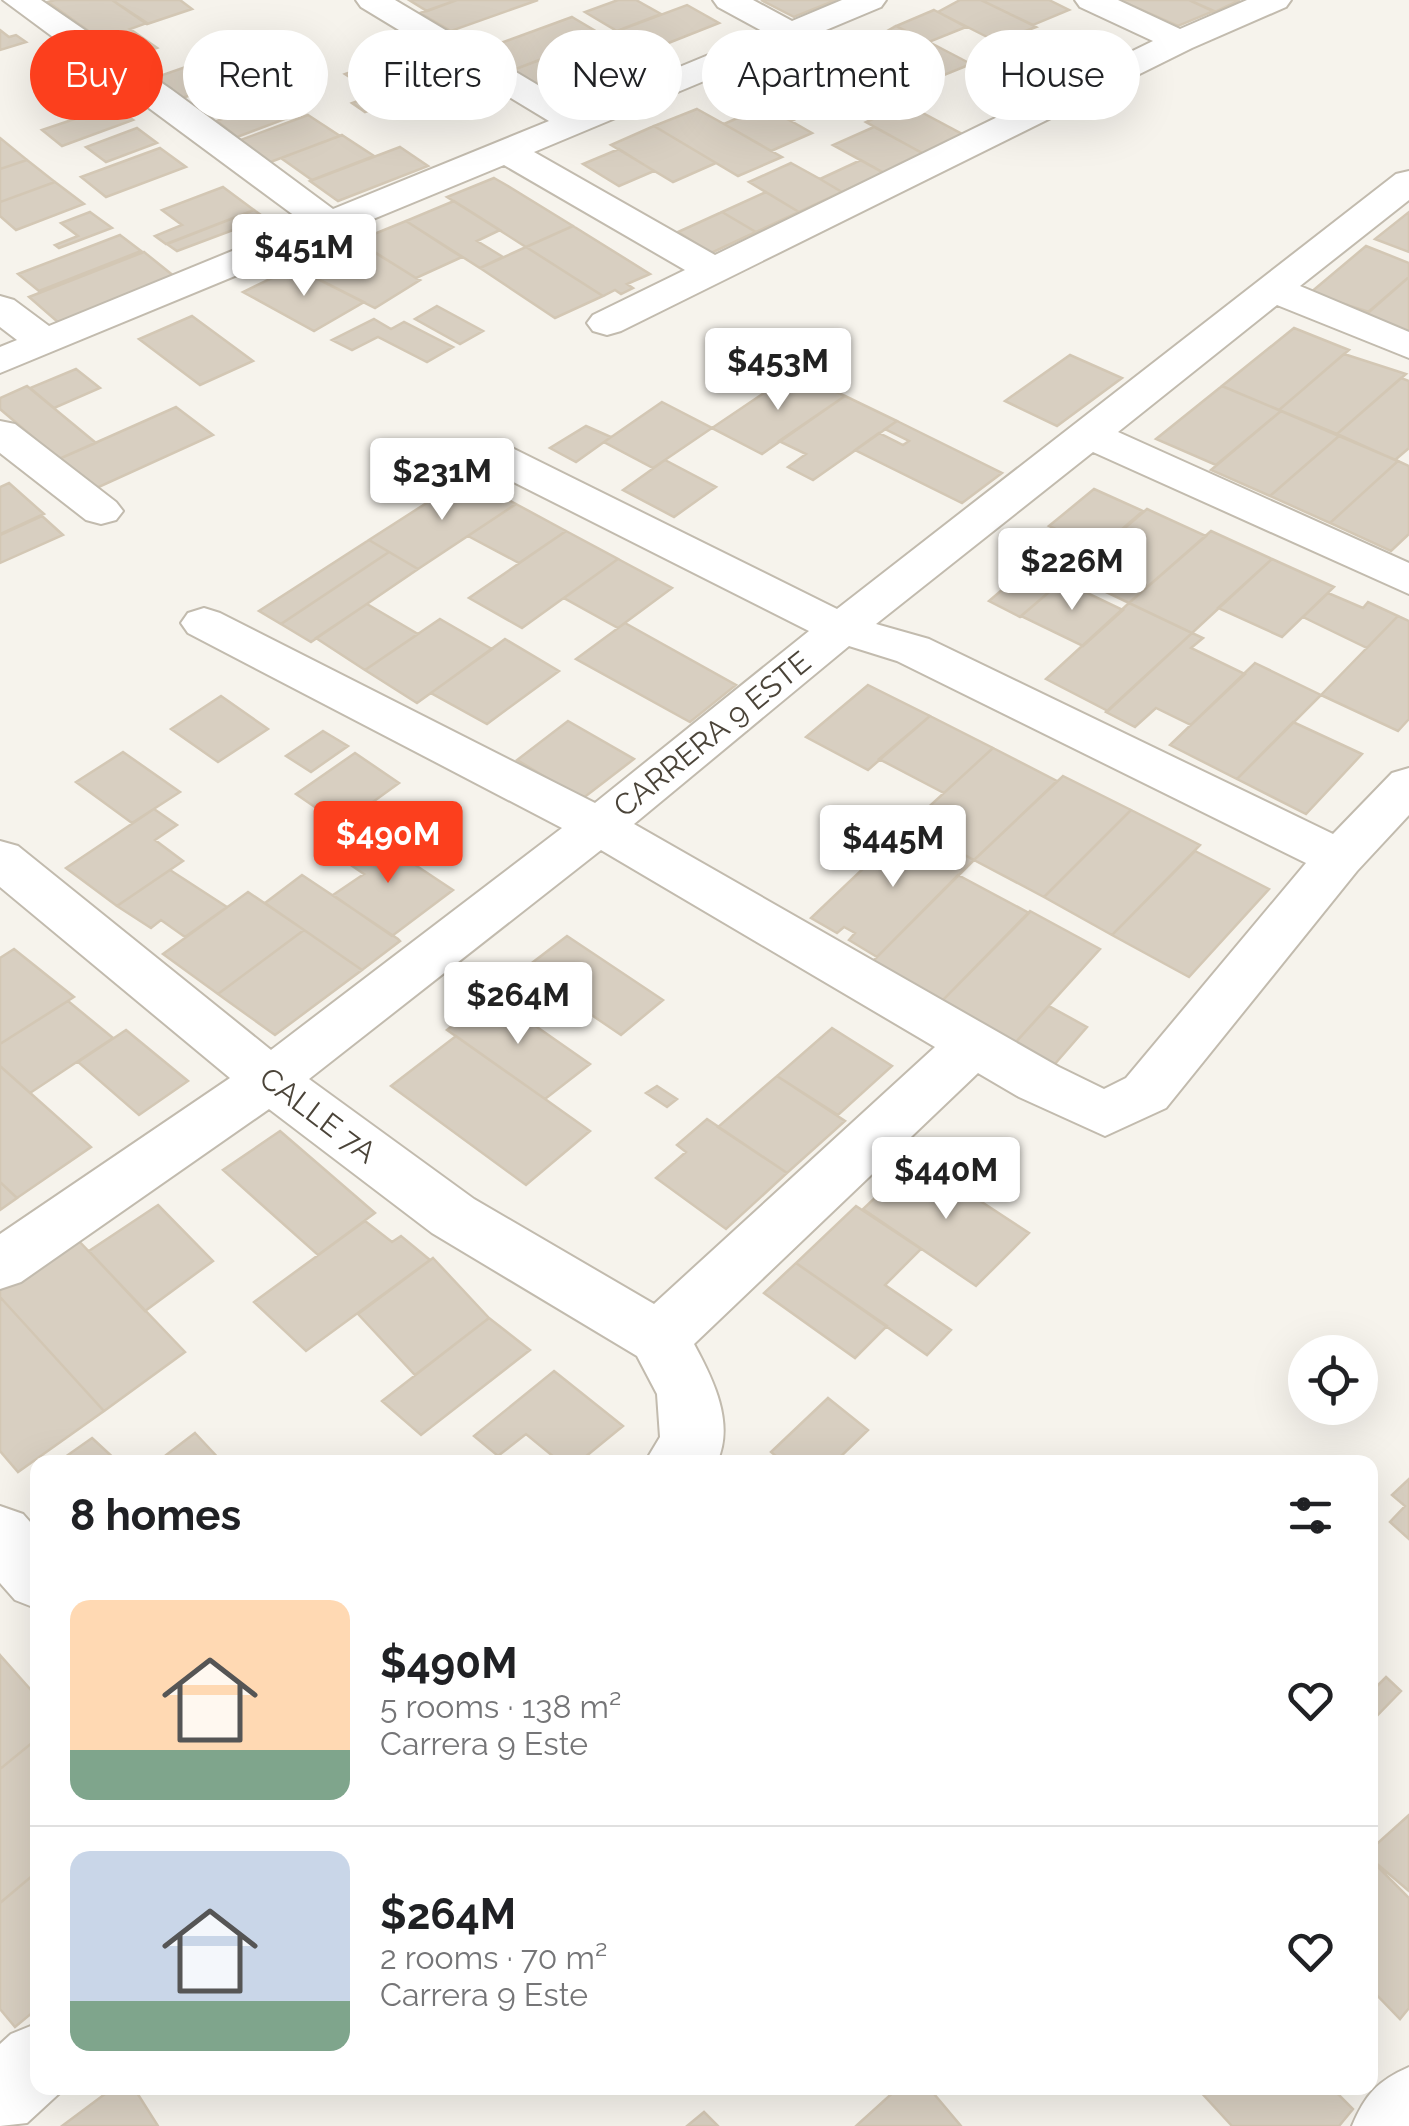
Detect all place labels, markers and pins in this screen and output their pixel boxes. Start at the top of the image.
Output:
pin: $451M [234,214,374,299]
pin: $453M [708,328,848,413]
pin: $231M [372,438,512,523]
pin: $226M [1002,528,1142,613]
pin: $490M [318,801,458,886]
pin: $445M [823,805,963,890]
pin: $264M [448,962,588,1047]
pin: $440M [876,1137,1016,1222]

